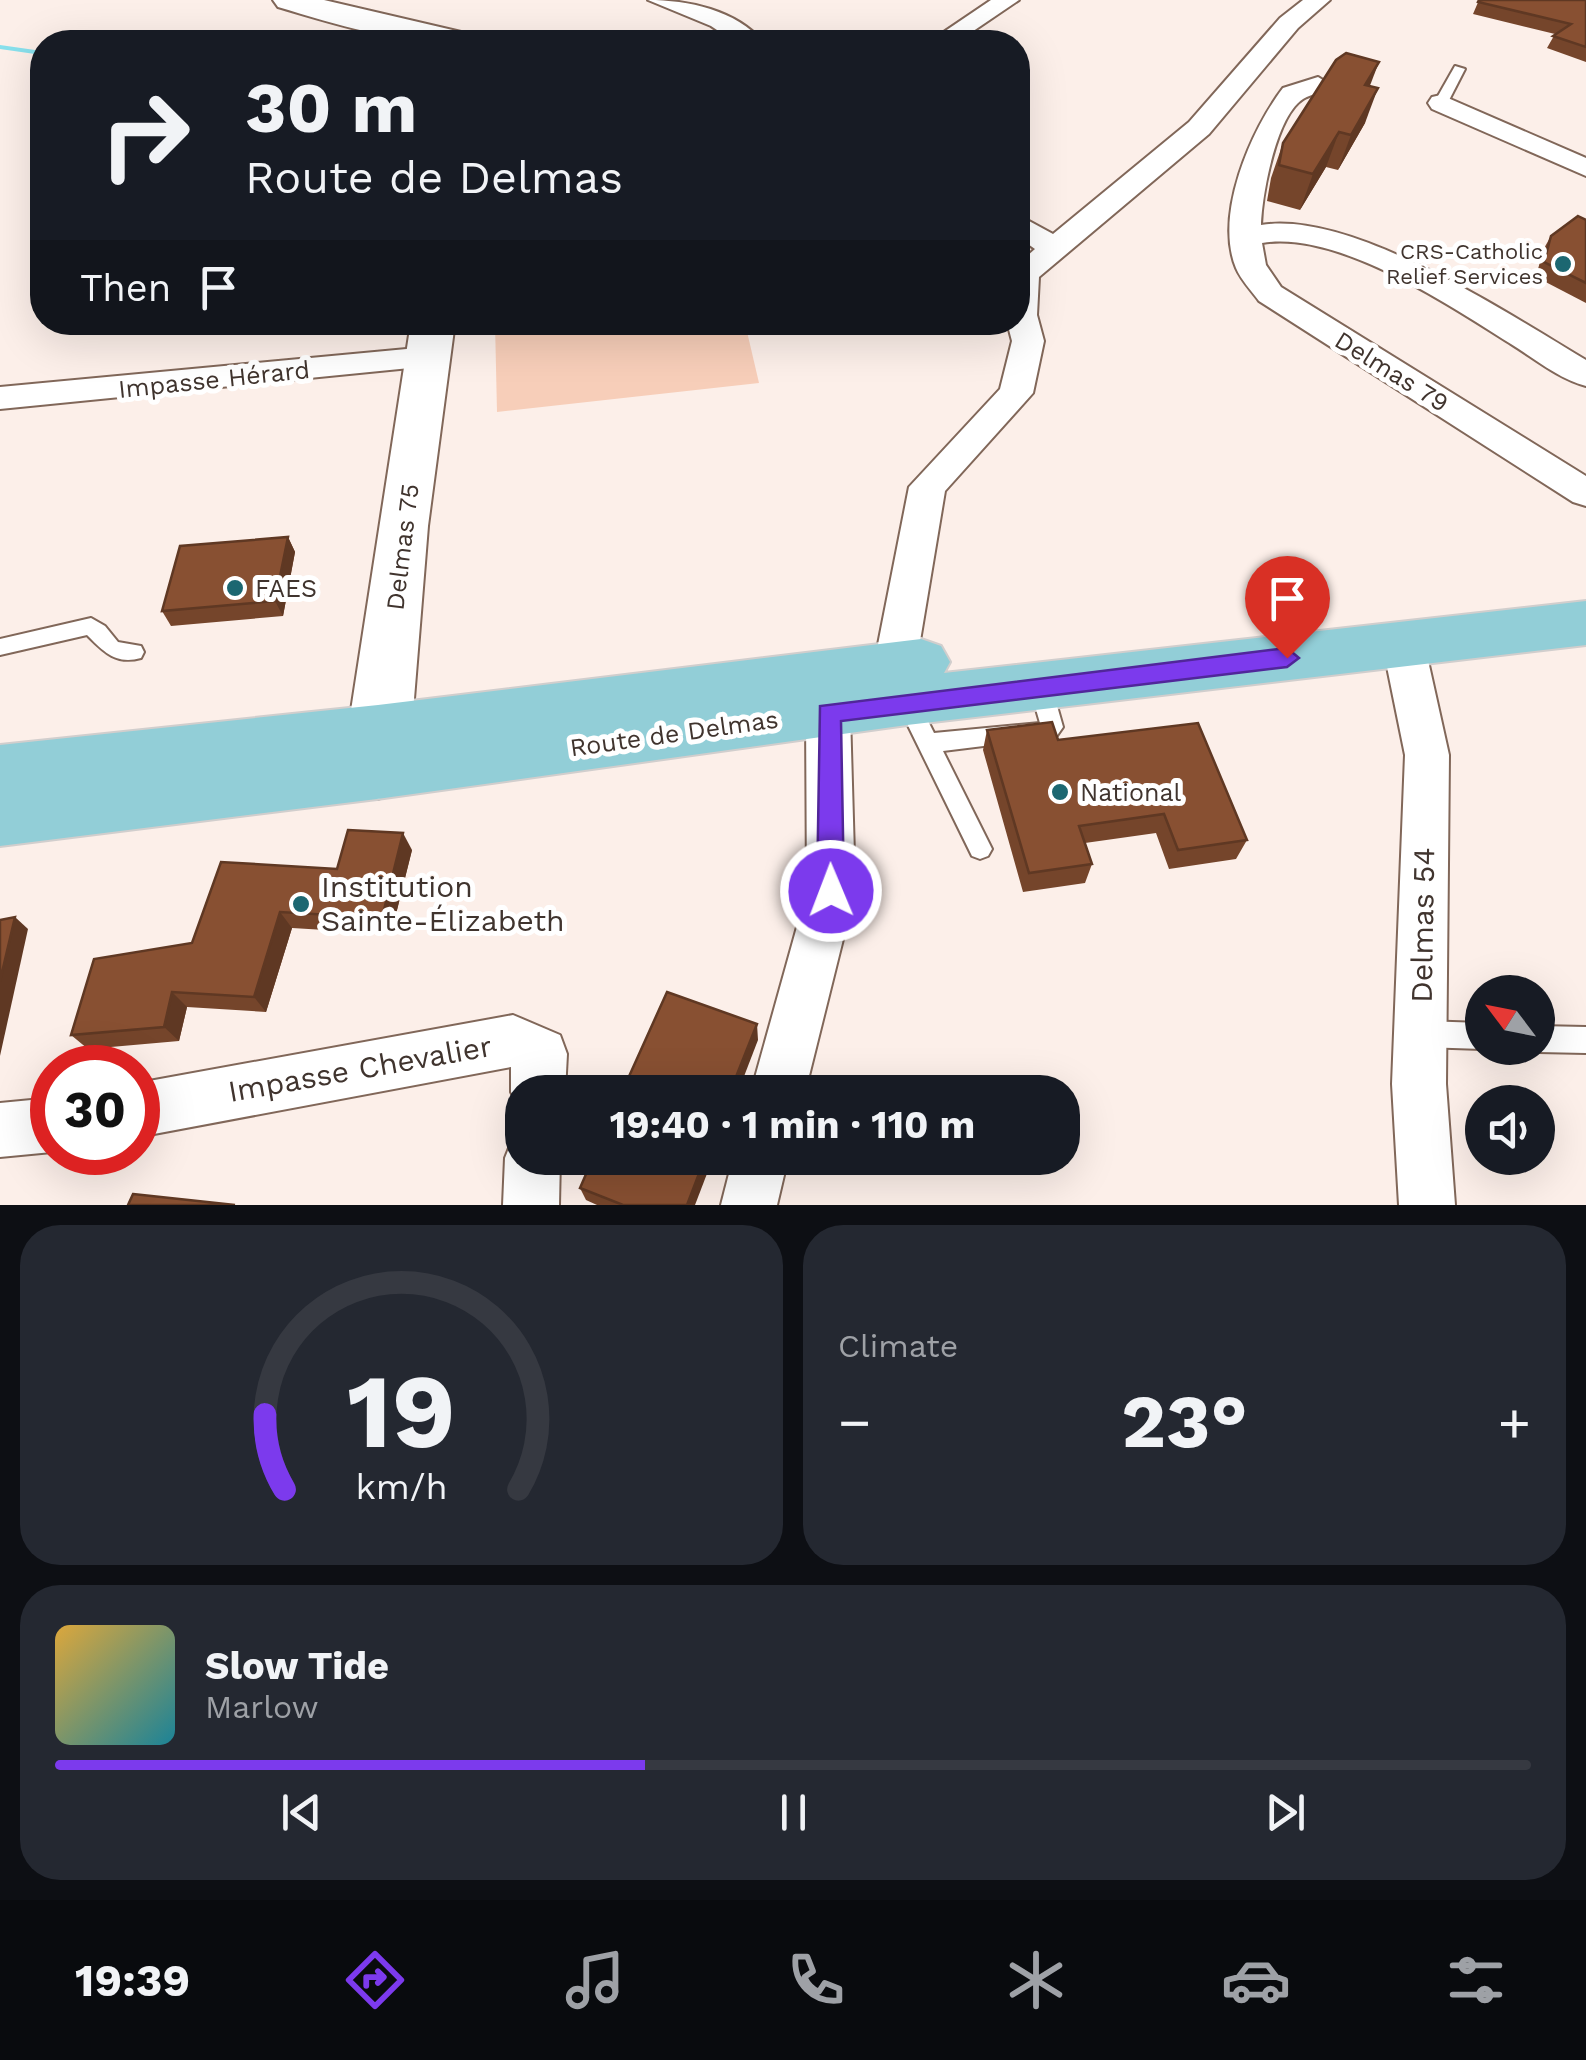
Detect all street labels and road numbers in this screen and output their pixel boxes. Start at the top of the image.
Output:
street label: Delmas 79 [1330,325,1454,418]
street label: Impasse Hérard [117,355,311,404]
street label: Delmas 75 [380,482,425,612]
street label: Route de Delmas [568,705,780,762]
street label: Delmas 54 [1404,847,1441,1003]
street label: Impasse Chevalier [225,1028,495,1109]

